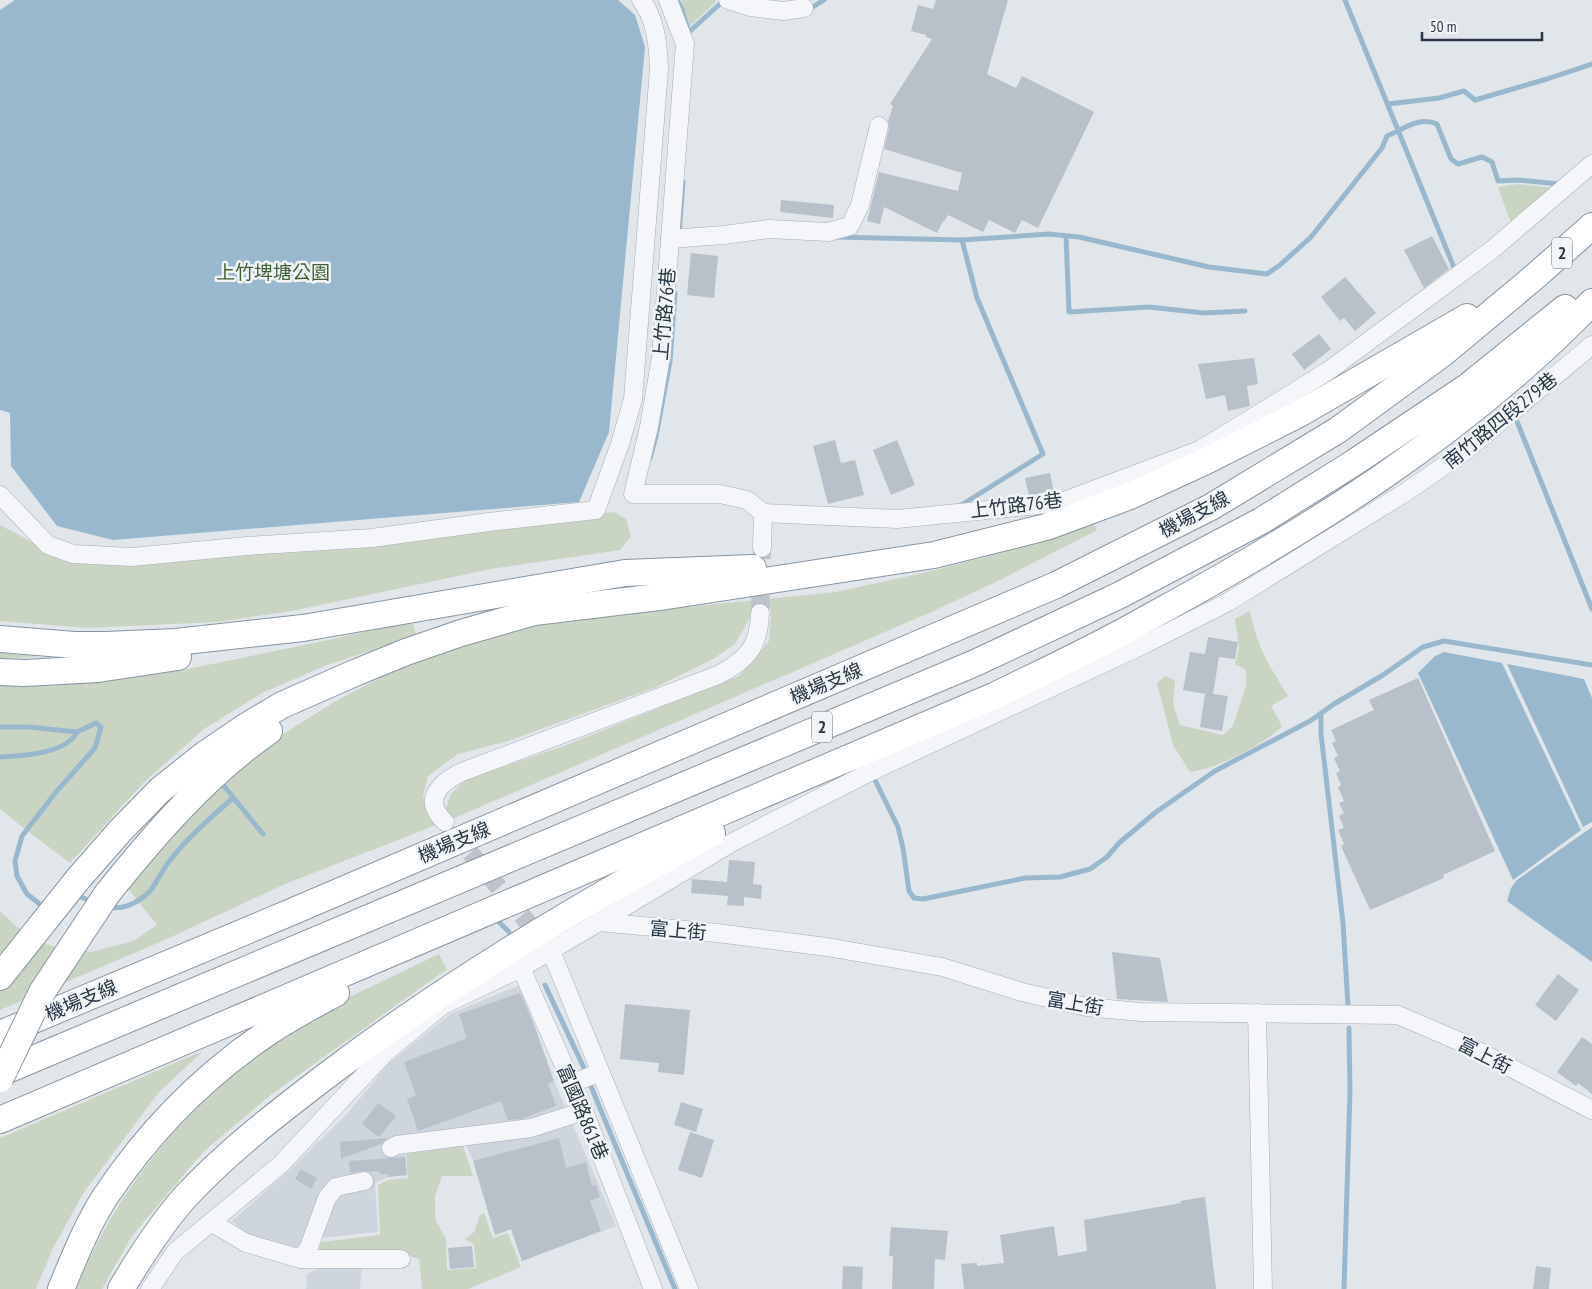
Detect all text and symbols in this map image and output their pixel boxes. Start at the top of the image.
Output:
scale bar [1422,10,1542,42]
text: 50 m [1430,17,1456,36]
road number: 2 [1552,238,1572,268]
park label: 上竹埤塘公園 [216,260,330,284]
street label: 上竹路76巷 [648,267,680,361]
street label: 南竹路四段279巷 [1438,367,1562,473]
street label: 機場支線 [1155,486,1233,542]
street label: 上竹路76巷 [968,487,1064,523]
street label: 機場支線 [786,657,866,709]
road number: 2 [812,712,832,742]
street label: 機場支線 [414,816,494,868]
street label: 富上街 [649,916,707,944]
street label: 機場支線 [41,974,121,1026]
street label: 富上街 [1045,986,1105,1020]
street label: 富上街 [1454,1031,1516,1079]
street label: 富國路861巷 [552,1061,614,1163]

